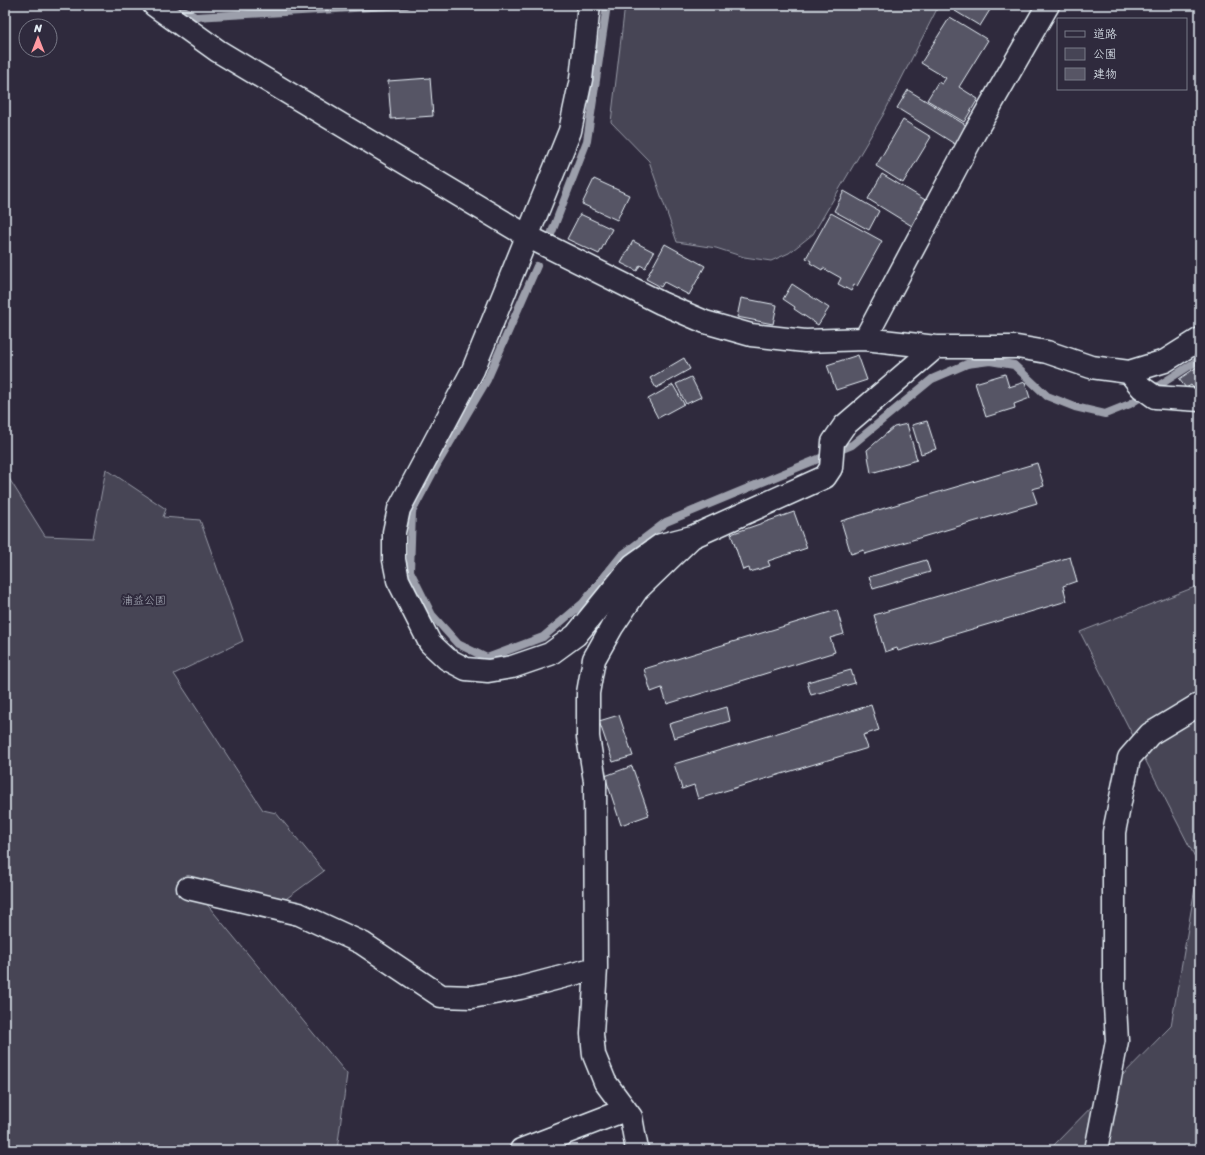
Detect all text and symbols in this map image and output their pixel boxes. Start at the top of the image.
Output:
north arrow [18,18,58,58]
legend [1057,18,1187,90]
text: N [33,19,42,38]
text: 道路 [1093,23,1117,45]
text: 公園 [1093,43,1117,65]
text: 建物 [1093,63,1117,85]
park label: 浦益公園 [122,591,166,610]

